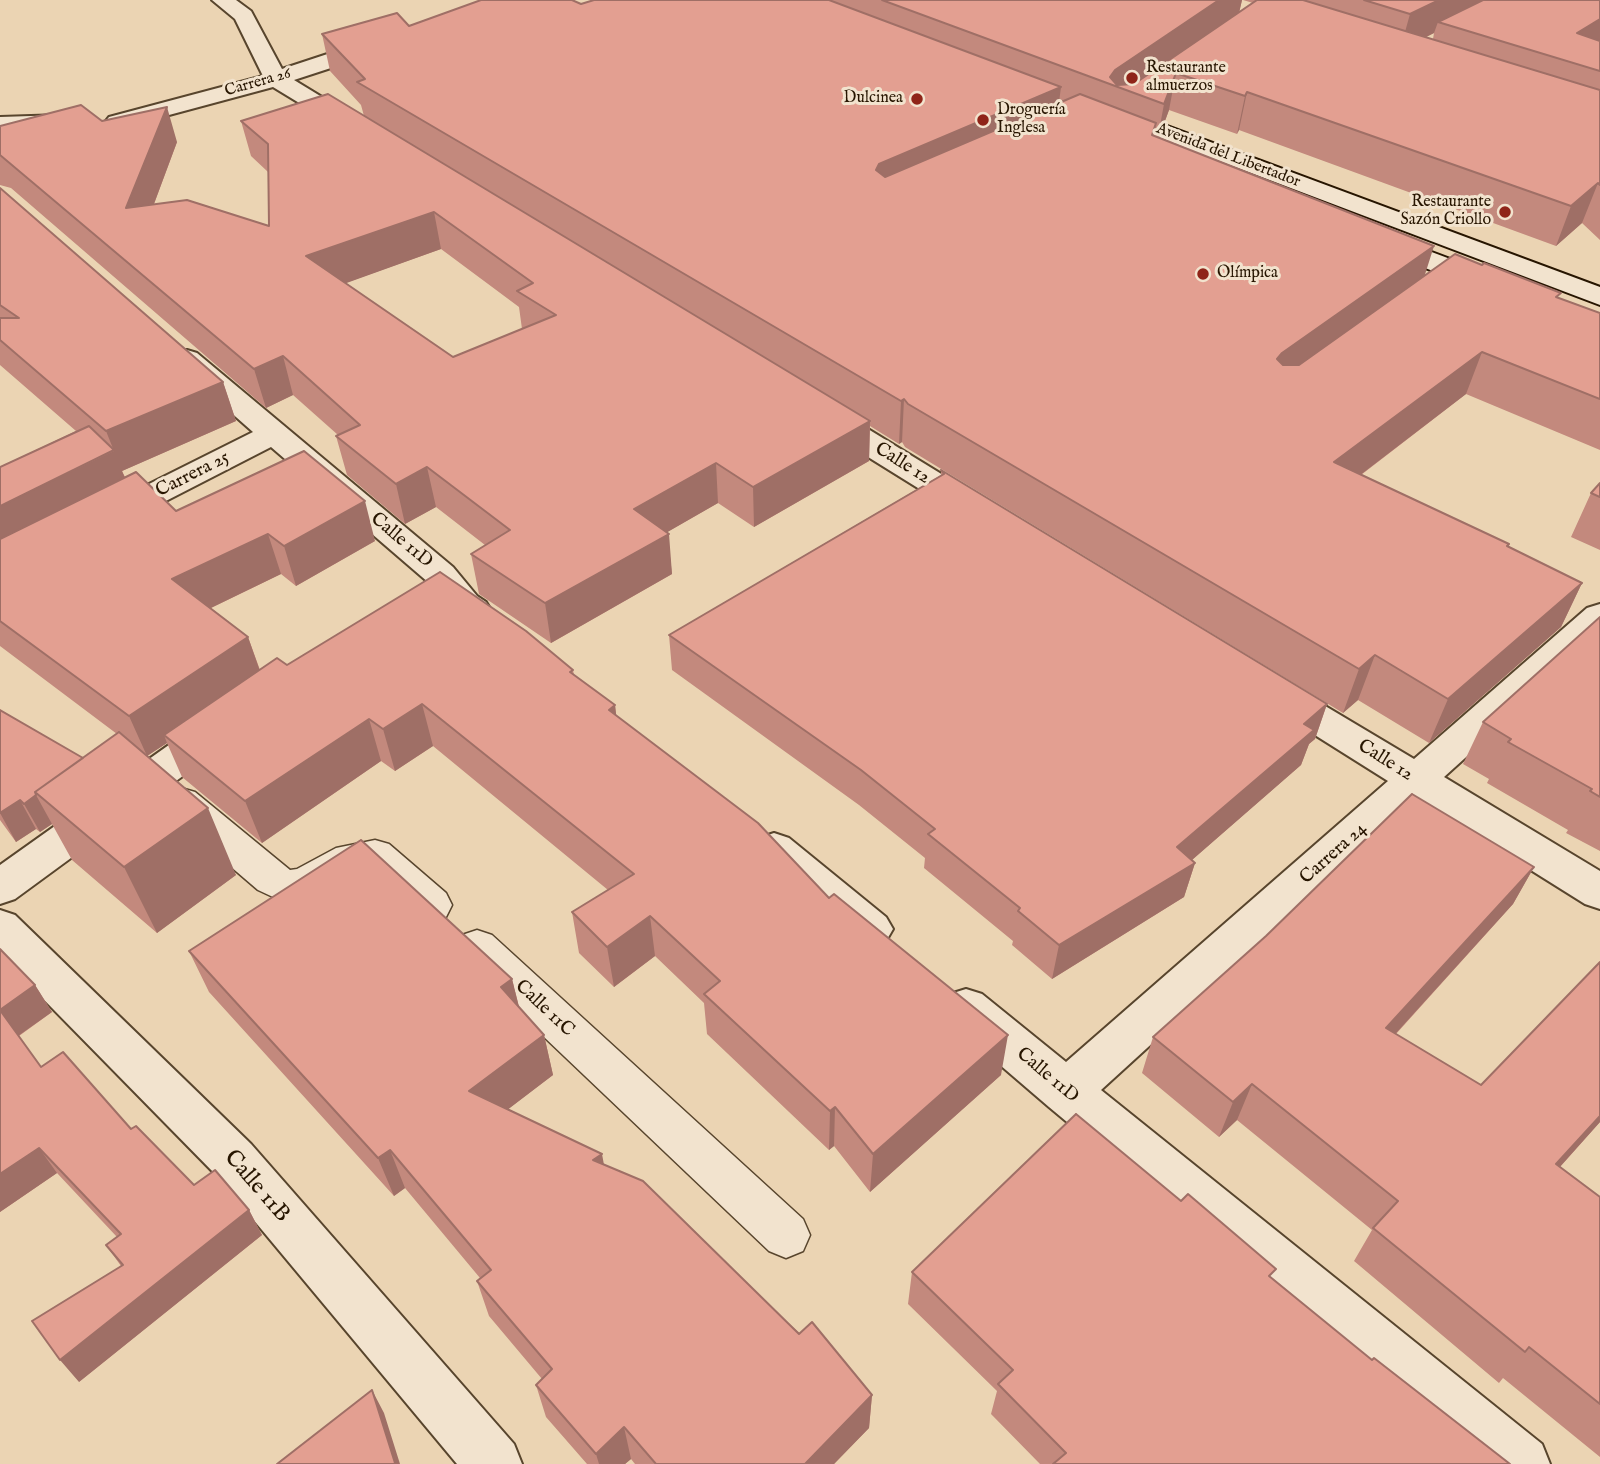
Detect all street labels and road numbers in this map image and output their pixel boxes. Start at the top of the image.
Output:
street label: Carrera 26 [223,64,293,102]
street label: Avenida del Libertador [1153,120,1303,192]
street label: Calle 12 [870,438,934,490]
street label: Carrera 25 [152,447,234,503]
street label: Calle 11D [365,508,437,574]
street label: Calle 12 [1353,735,1417,787]
street label: Carrera 24 [1296,818,1372,890]
street label: Calle 11C [510,976,578,1042]
street label: Calle 11D [1011,1043,1083,1109]
street label: Calle 11B [217,1145,295,1229]

